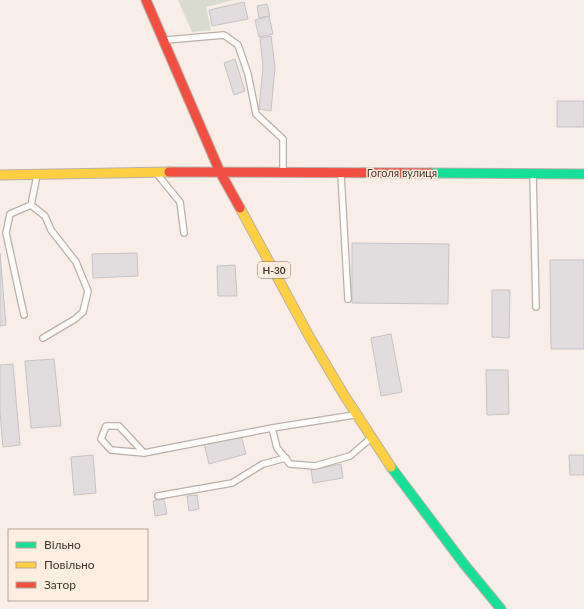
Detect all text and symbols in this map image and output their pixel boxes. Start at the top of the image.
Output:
street label: Гоголя вулиця [367,166,437,179]
road number: Н-30 [258,262,290,278]
legend [8,529,148,601]
text: Вільно [44,537,81,552]
text: Повільно [44,557,95,572]
text: Затор [44,577,76,592]

